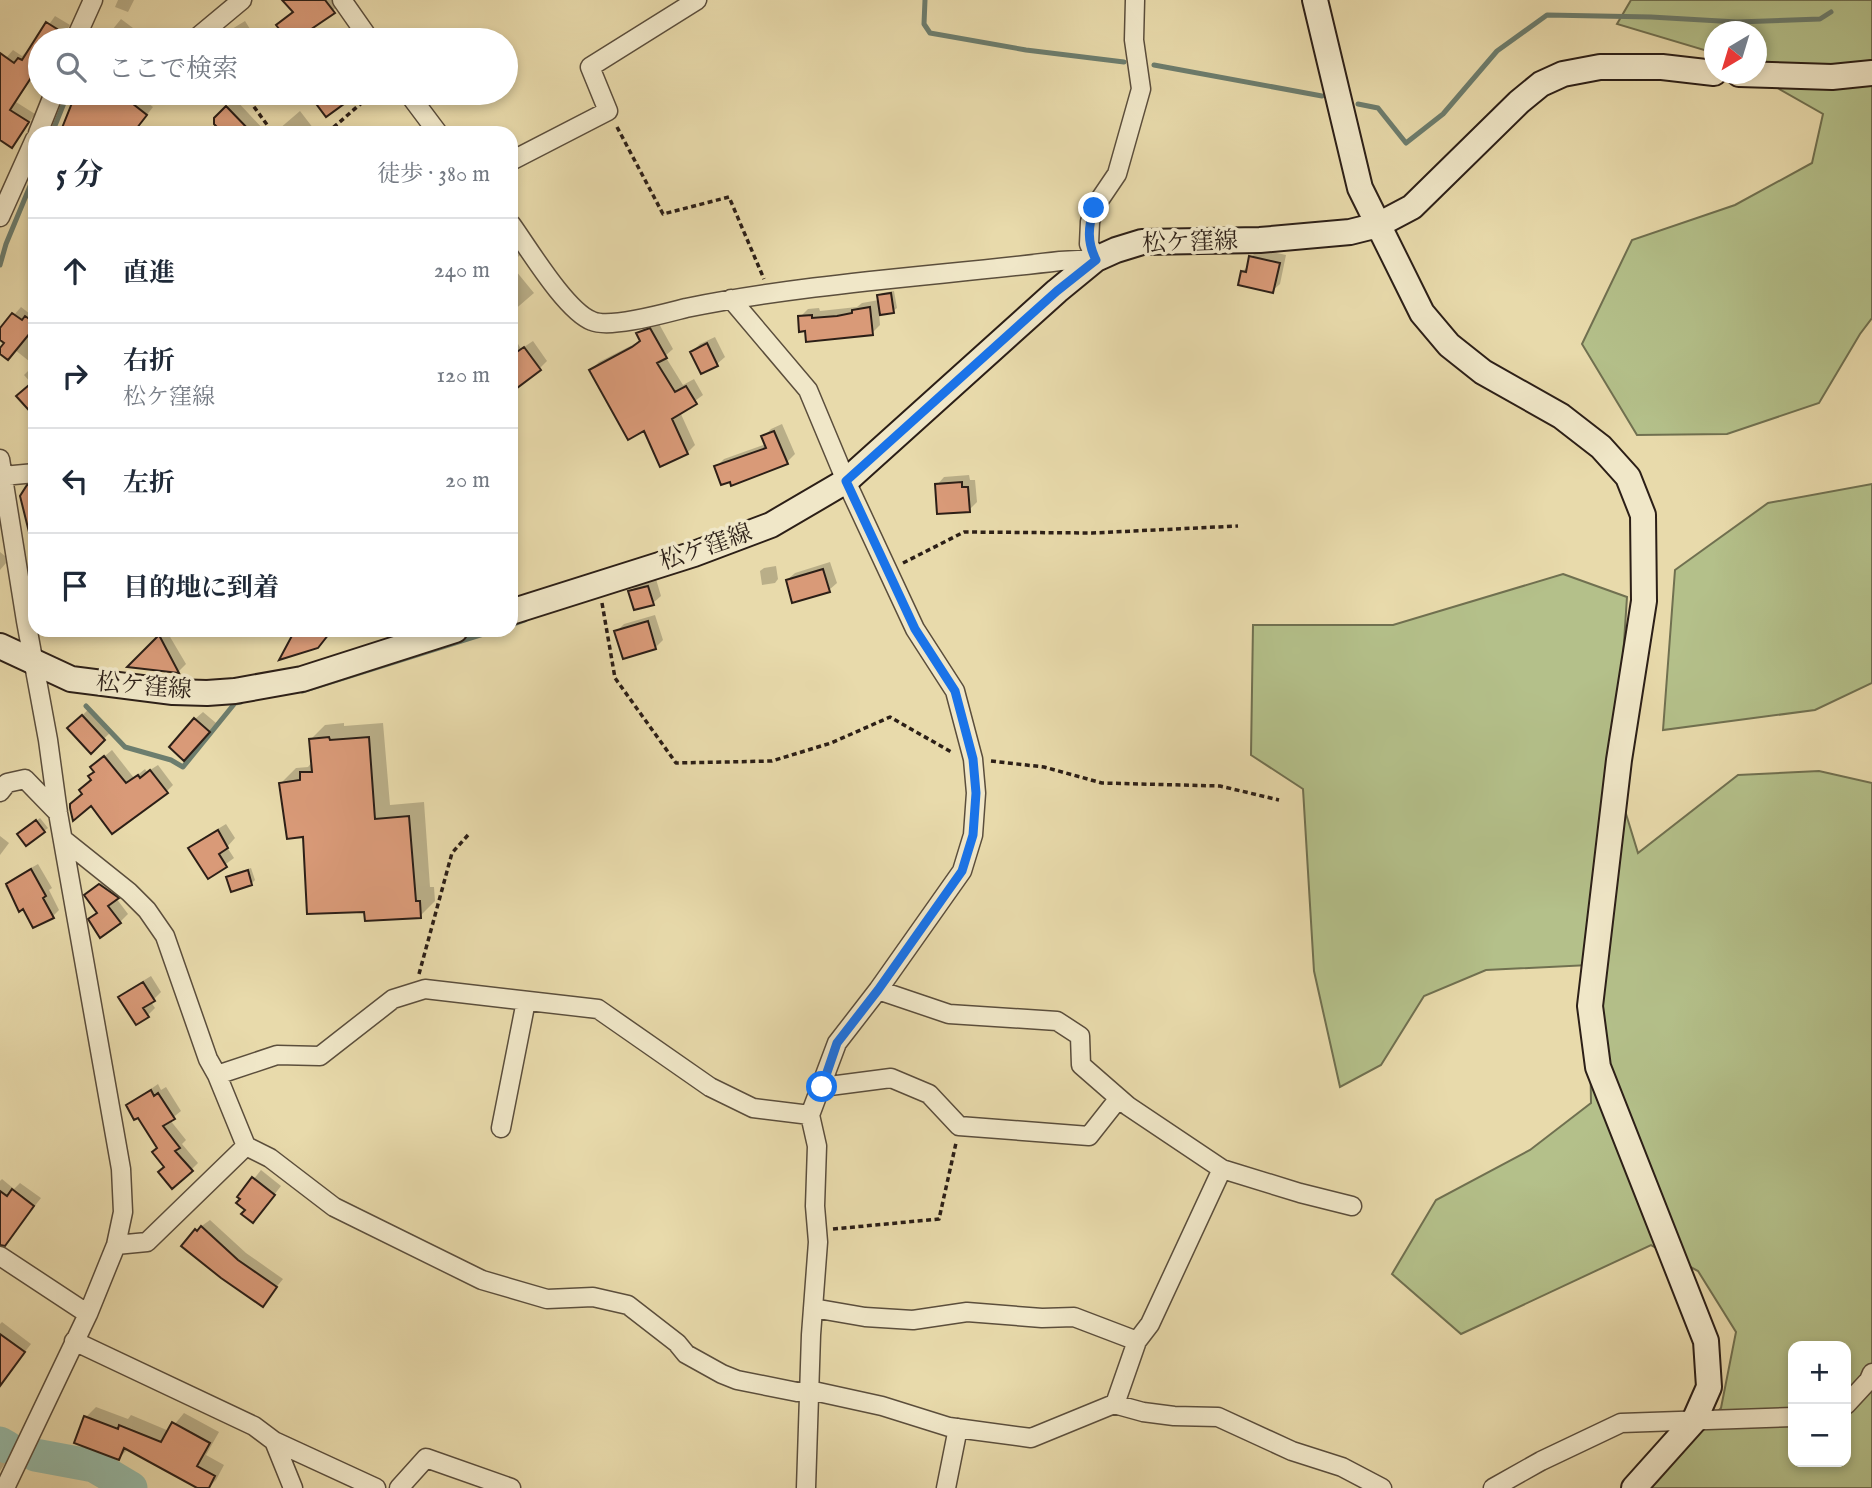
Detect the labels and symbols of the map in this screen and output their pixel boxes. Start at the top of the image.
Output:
north arrow [1704,21,1767,84]
route end [1078,192,1109,223]
street label: 松ケ窪線 [1141,226,1239,260]
street label: 松ケ窪線 [656,518,756,578]
street label: 松ケ窪線 [95,667,193,707]
route start [806,1071,837,1102]

